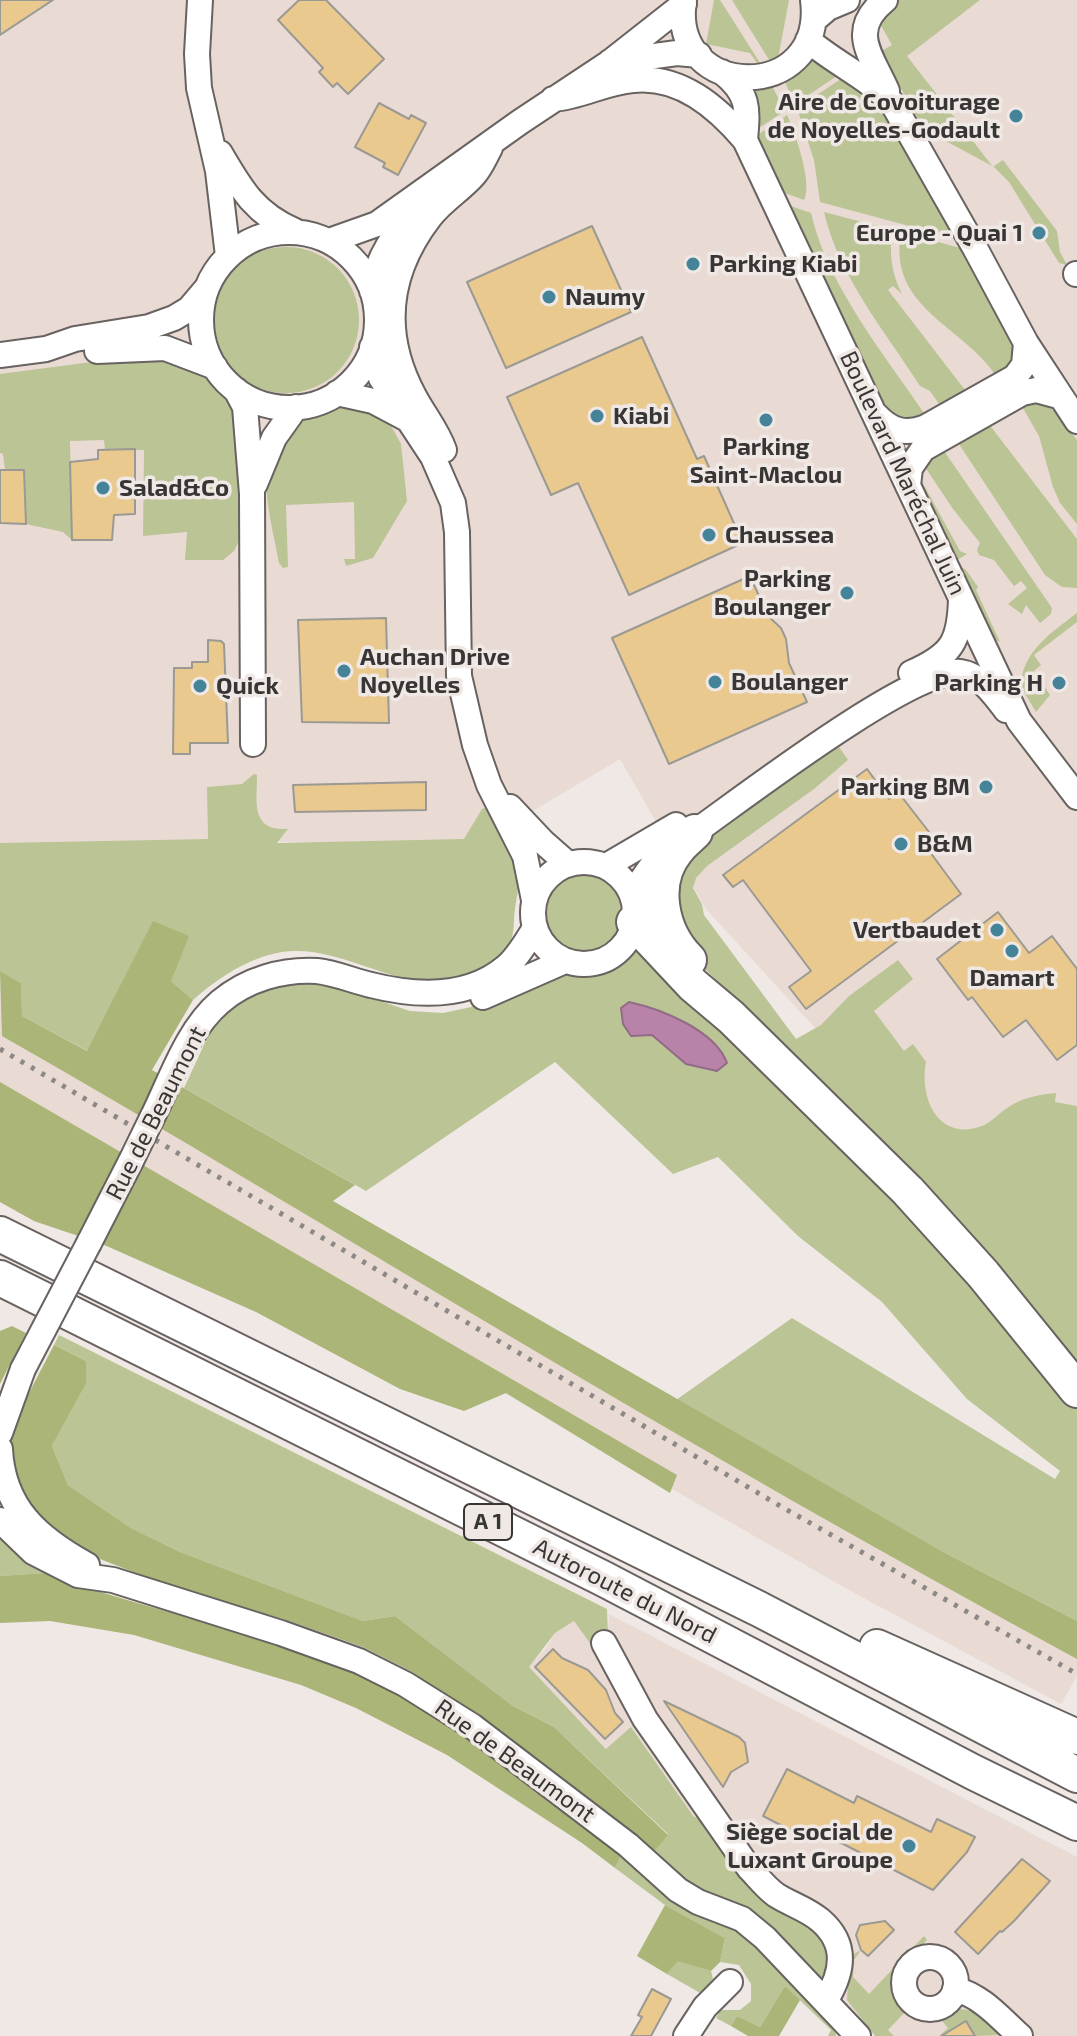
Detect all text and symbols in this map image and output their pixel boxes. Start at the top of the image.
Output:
place label: Aire de Covoiturage de Noyelles-Godault [767,88,1000,144]
marker: Aire de Covoiturage de Noyelles-Godault [1007,107,1025,125]
place label: Europe - Quai 1 [856,219,1023,247]
marker: Europe - Quai 1 [1030,224,1048,242]
place label: Parking Kiabi [709,250,858,278]
marker: Parking Kiabi [684,255,702,273]
place label: Naumy [565,283,645,311]
marker: Naumy [540,288,558,306]
street label: Boulevard Maréchal Juin [834,346,972,600]
place label: Kiabi [613,402,669,430]
marker: Kiabi [588,407,606,425]
marker: Parking Saint-Maclou [757,411,775,429]
place label: Parking Saint-Maclou [690,433,842,489]
place label: Salad&Co [119,474,229,502]
marker: Salad&Co [94,479,112,497]
place label: Chaussea [725,521,834,549]
marker: Chaussea [700,526,718,544]
place label: Parking Boulanger [714,565,831,621]
marker: Parking Boulanger [838,584,856,602]
place label: Auchan Drive Noyelles [360,643,510,699]
marker: Auchan Drive Noyelles [335,662,353,680]
place label: Boulanger [731,668,848,696]
place label: Parking H [934,669,1043,697]
place label: Quick [216,672,279,700]
marker: Boulanger [706,673,724,691]
marker: Parking H [1050,674,1068,692]
marker: Quick [191,677,209,695]
place label: Parking BM [840,773,970,801]
marker: Parking BM [977,778,995,796]
place label: B&M [917,830,973,858]
marker: B&M [892,835,910,853]
place label: Vertbaudet [853,916,981,944]
marker: Vertbaudet [988,921,1006,939]
marker: Damart [1003,942,1021,960]
place label: Damart [970,964,1054,992]
street label: Rue de Beaumont [100,1021,212,1205]
road number: A 1 [464,1504,512,1540]
street label: Autoroute du Nord [529,1532,721,1650]
street label: Rue de Beaumont [429,1693,601,1829]
place label: Siège social de Luxant Groupe [726,1818,893,1874]
marker: Siège social de Luxant Groupe [900,1837,918,1855]

